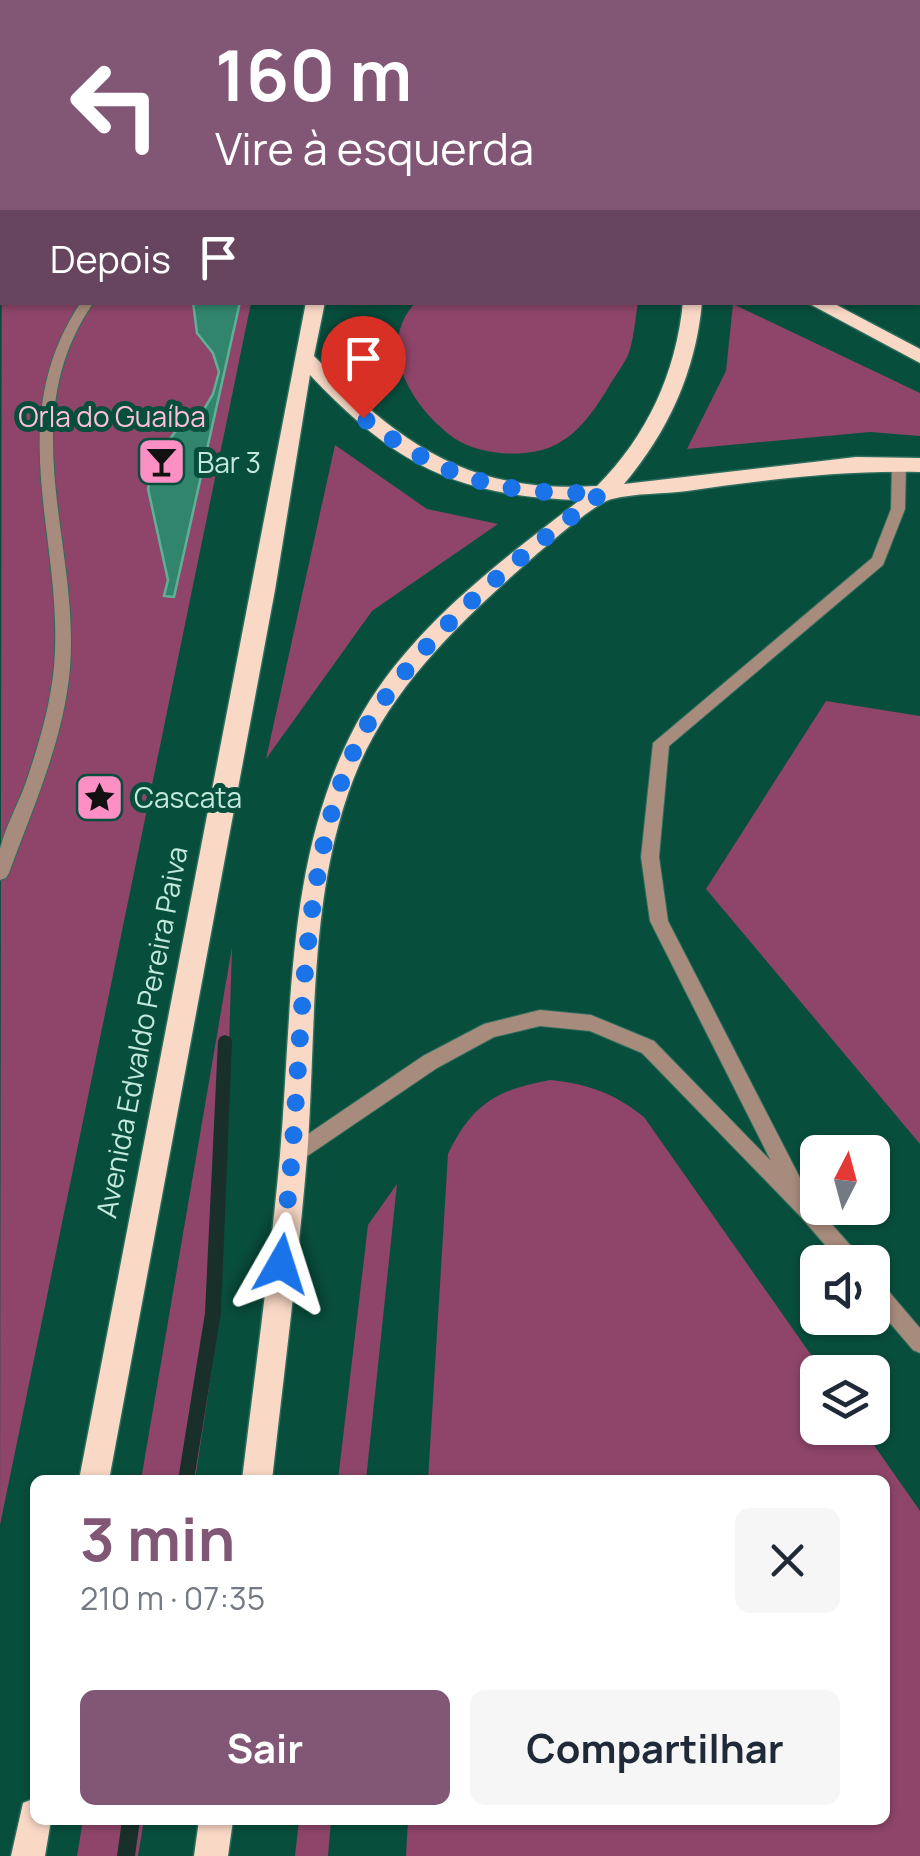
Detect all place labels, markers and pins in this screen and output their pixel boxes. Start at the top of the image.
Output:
pin [321,316,406,419]
bar icon: Bar 3 [136,436,188,488]
place label: Bar 3 [197,443,261,481]
place icon: Cascata [73,771,125,823]
place label: Cascata [134,778,242,816]

